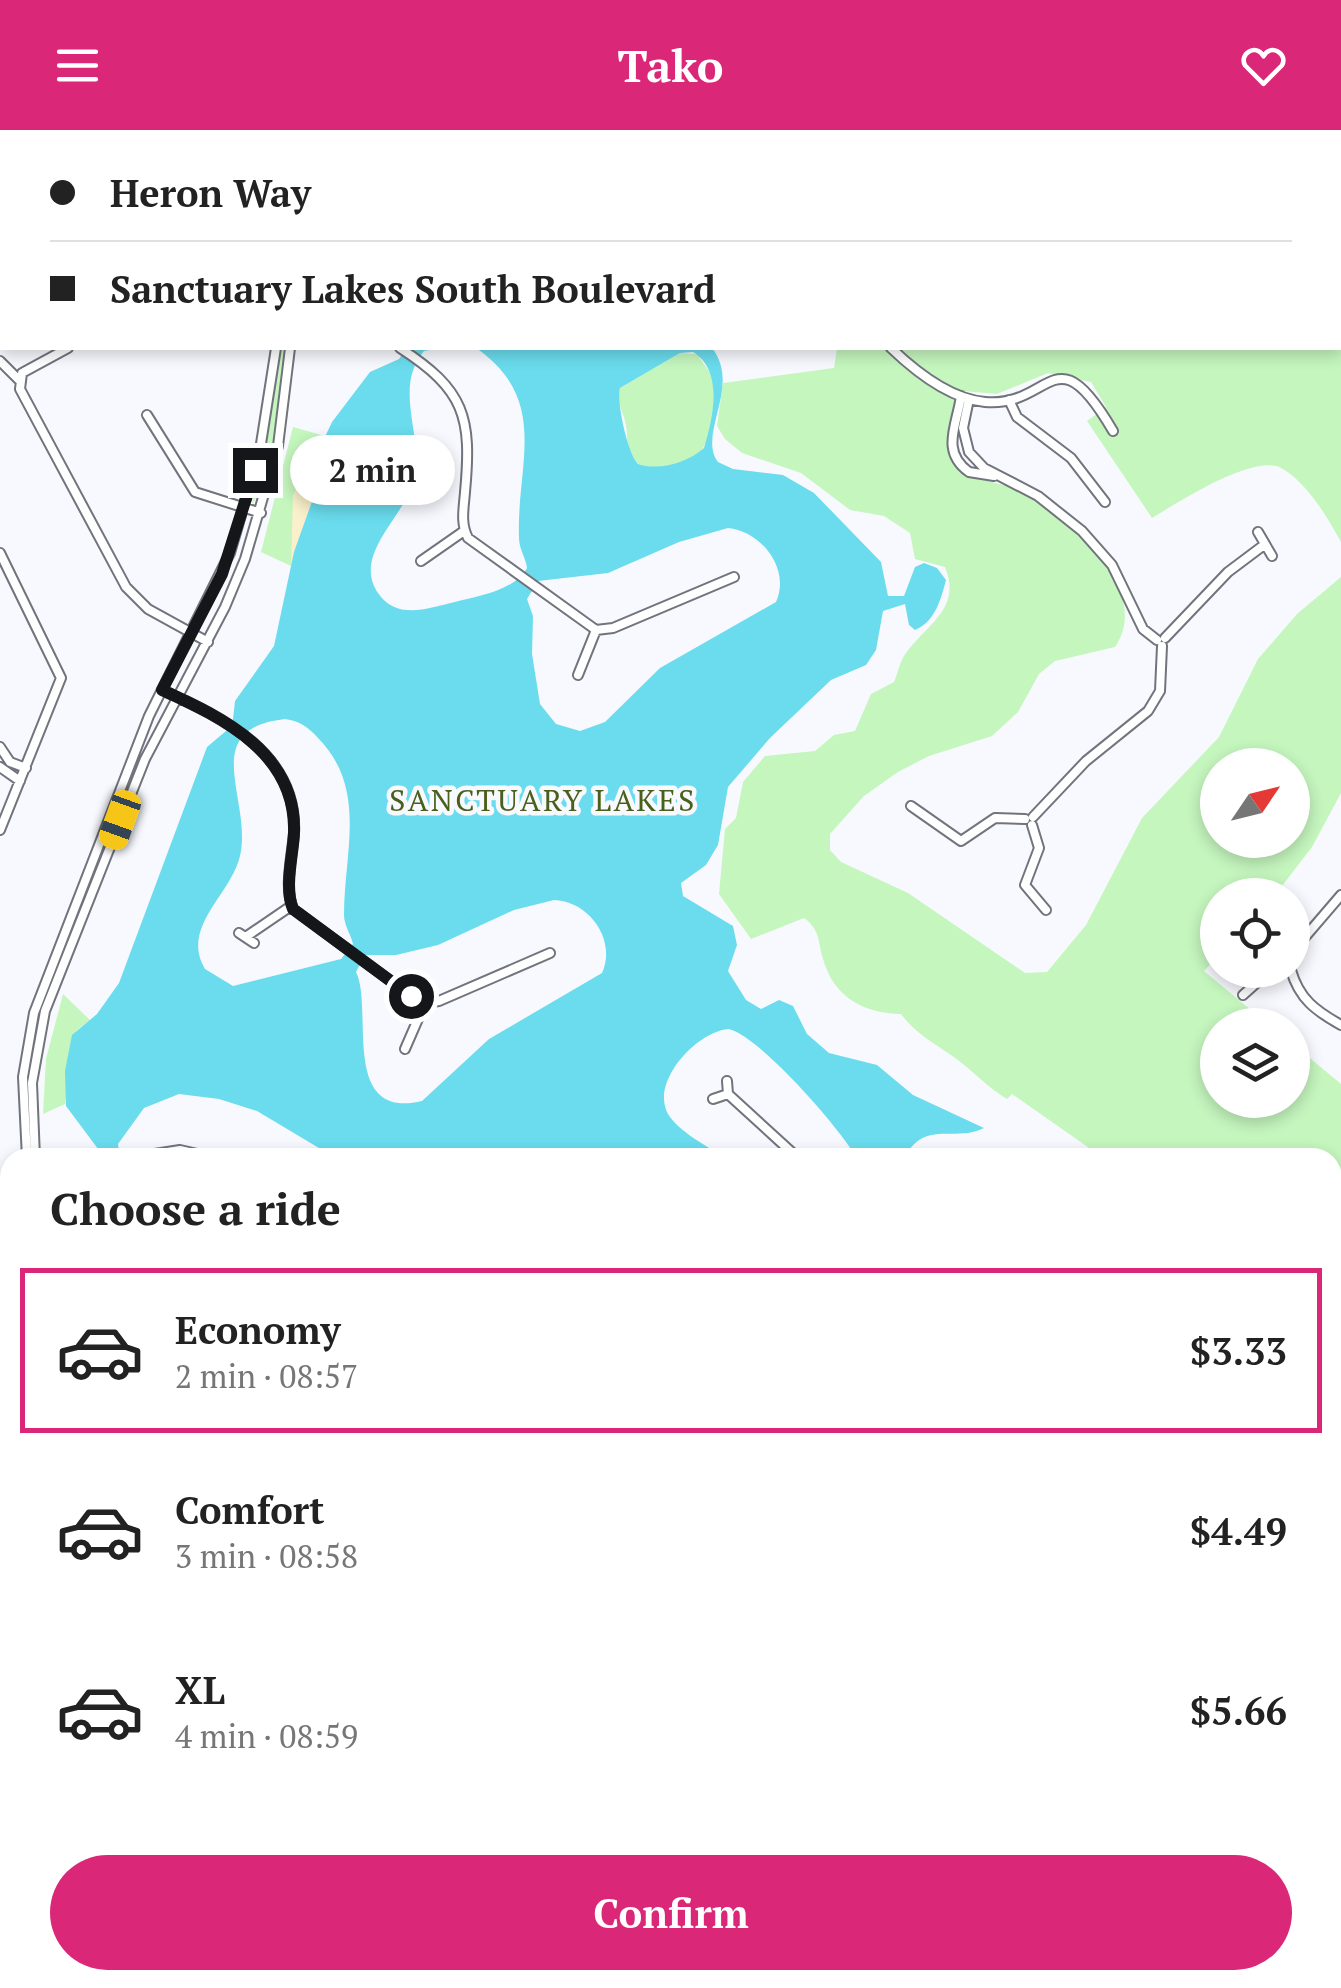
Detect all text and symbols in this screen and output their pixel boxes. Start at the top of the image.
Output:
text: Tako [617,35,724,95]
icon: menu [50,38,105,93]
icon: heart [1236,38,1291,93]
text: Heron Way [110,168,311,218]
text: Sanctuary Lakes South Boulevard [110,264,716,314]
callout: 2 min [290,435,455,505]
route end [233,448,278,493]
text: 2 min [329,449,416,491]
north arrow [1200,748,1310,858]
map controls [1200,748,1310,1118]
district label: SANCTUARY LAKES [389,780,697,820]
car [96,787,144,853]
button: locate [1200,878,1310,988]
route start [389,974,434,1019]
button: layers [1200,1008,1310,1118]
text: Choose a ride [50,1178,341,1238]
text: Economy [175,1305,341,1355]
icon: car [55,1306,145,1396]
text: $3.33 [1190,1326,1287,1376]
text: 2 min · 08:57 [175,1355,358,1397]
text: Comfort [175,1485,324,1535]
icon: car [55,1486,145,1576]
text: $4.49 [1190,1506,1287,1556]
text: 3 min · 08:58 [175,1535,358,1577]
text: XL [175,1665,225,1715]
icon: car [55,1666,145,1756]
text: $5.66 [1190,1686,1287,1736]
text: 4 min · 08:59 [175,1715,358,1757]
button: Confirm [50,1855,1292,1970]

